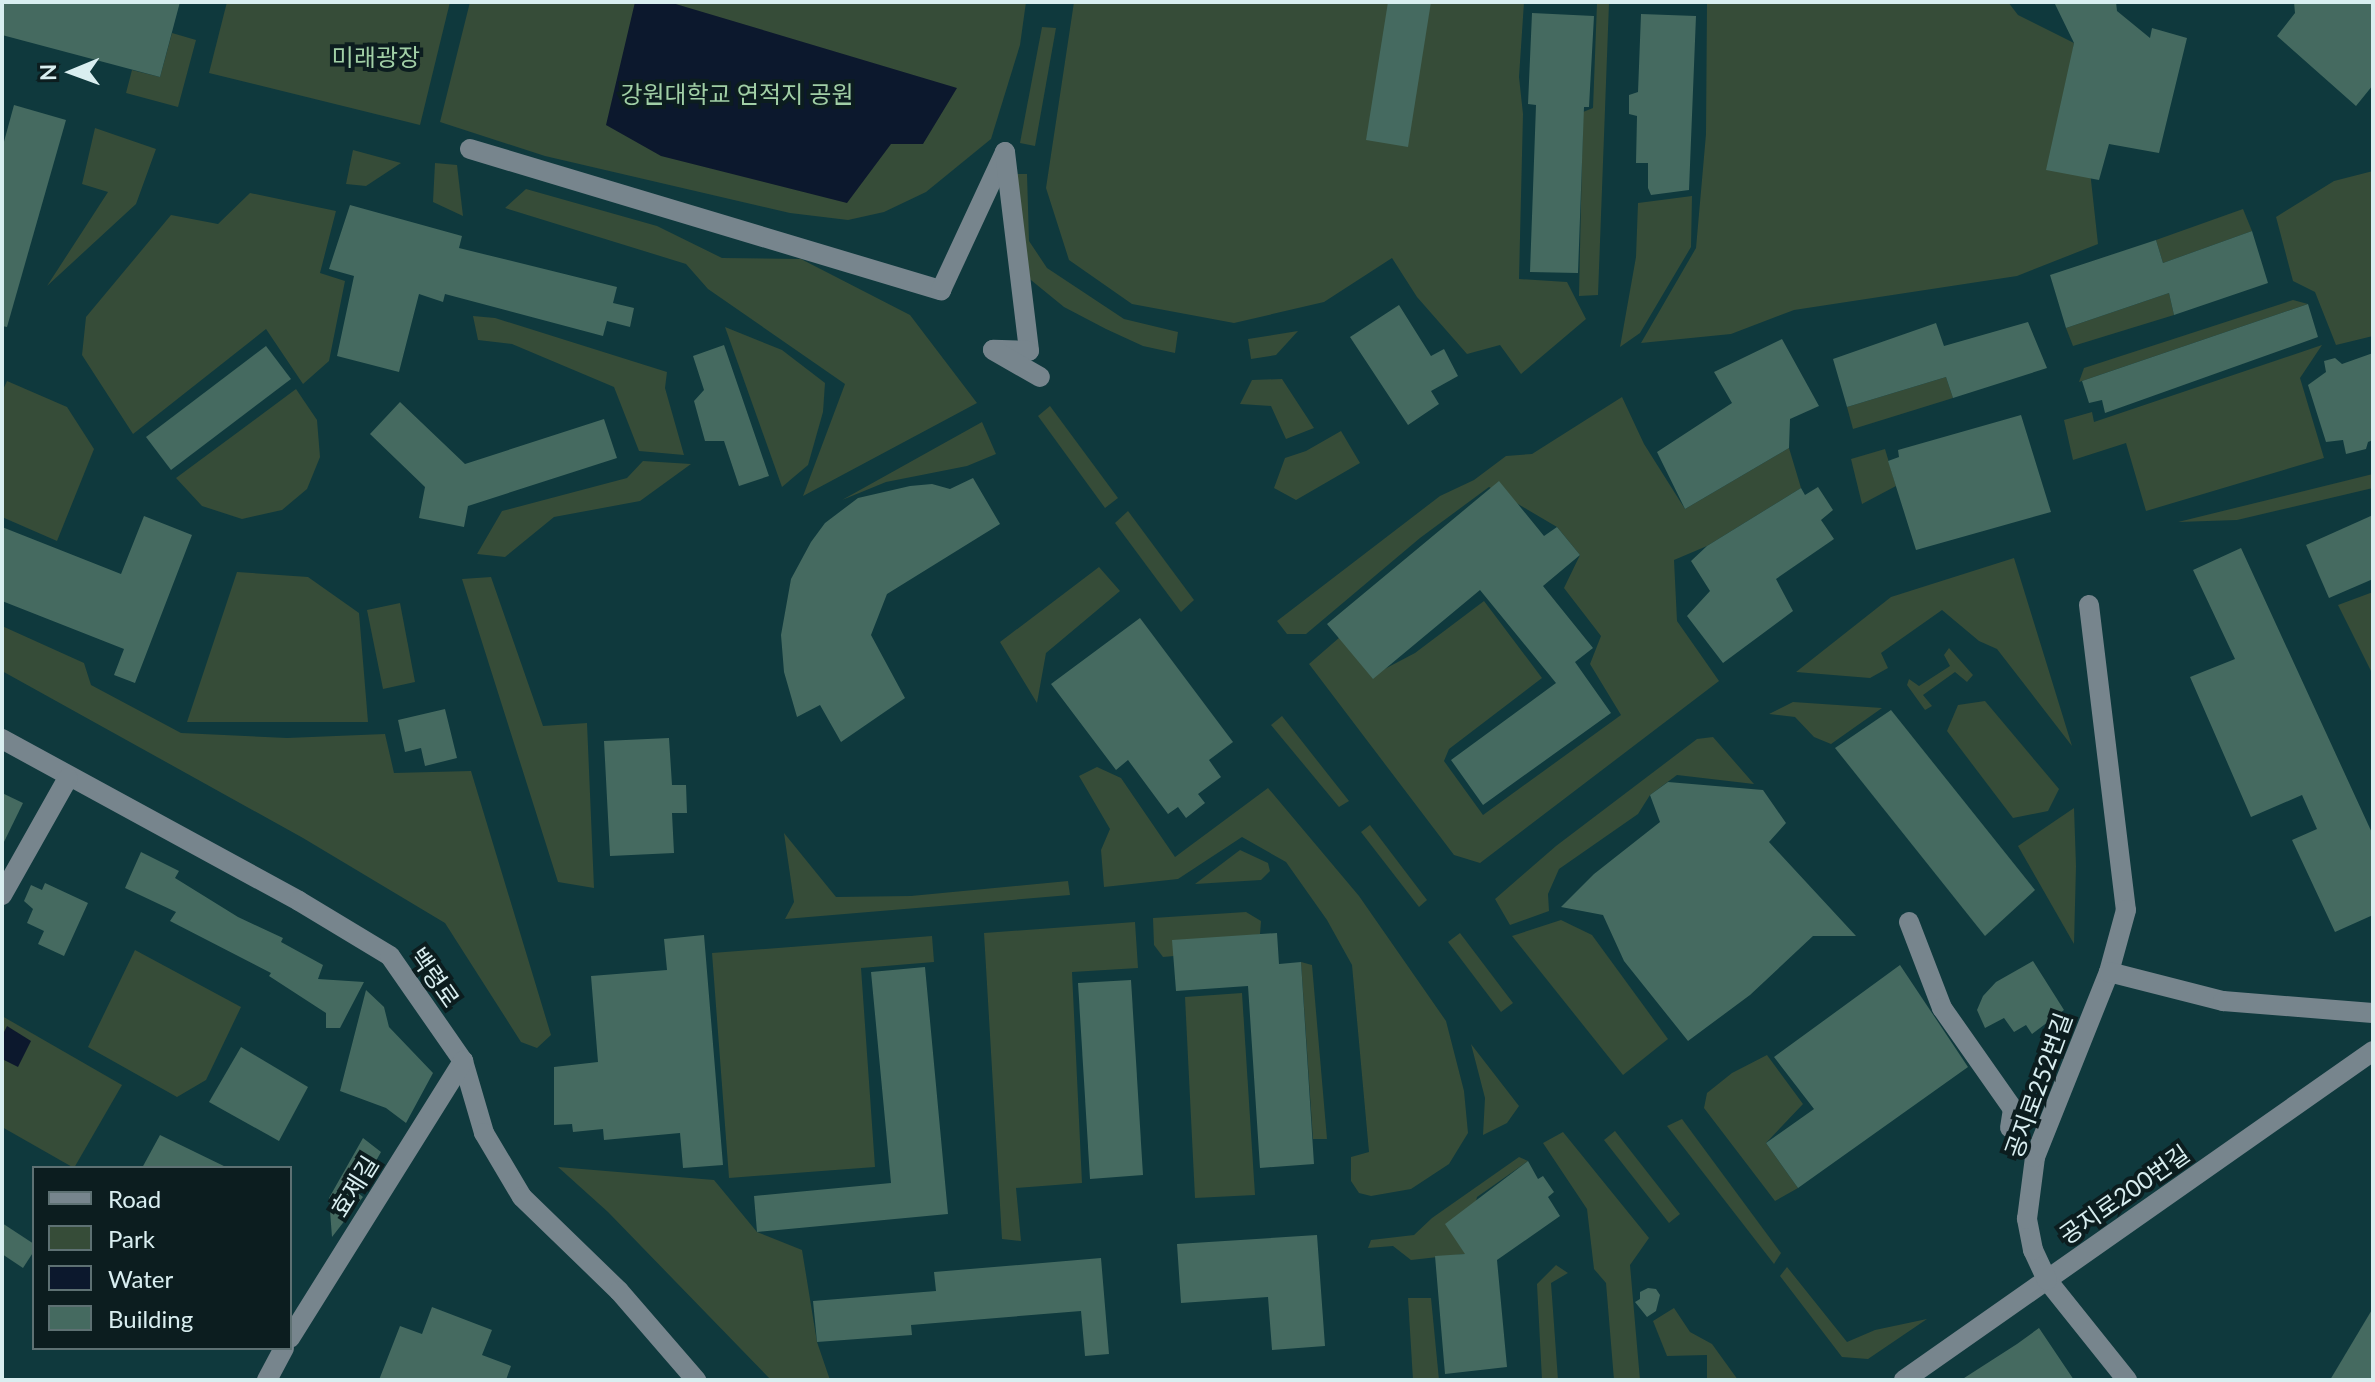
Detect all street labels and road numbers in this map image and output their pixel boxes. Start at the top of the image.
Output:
street label: 백령로 [404,942,466,1012]
street label: 공지로252번길 [1998,1009,2078,1161]
street label: 공지로200번길 [2053,1139,2195,1249]
street label: 효제길 [324,1150,384,1222]

